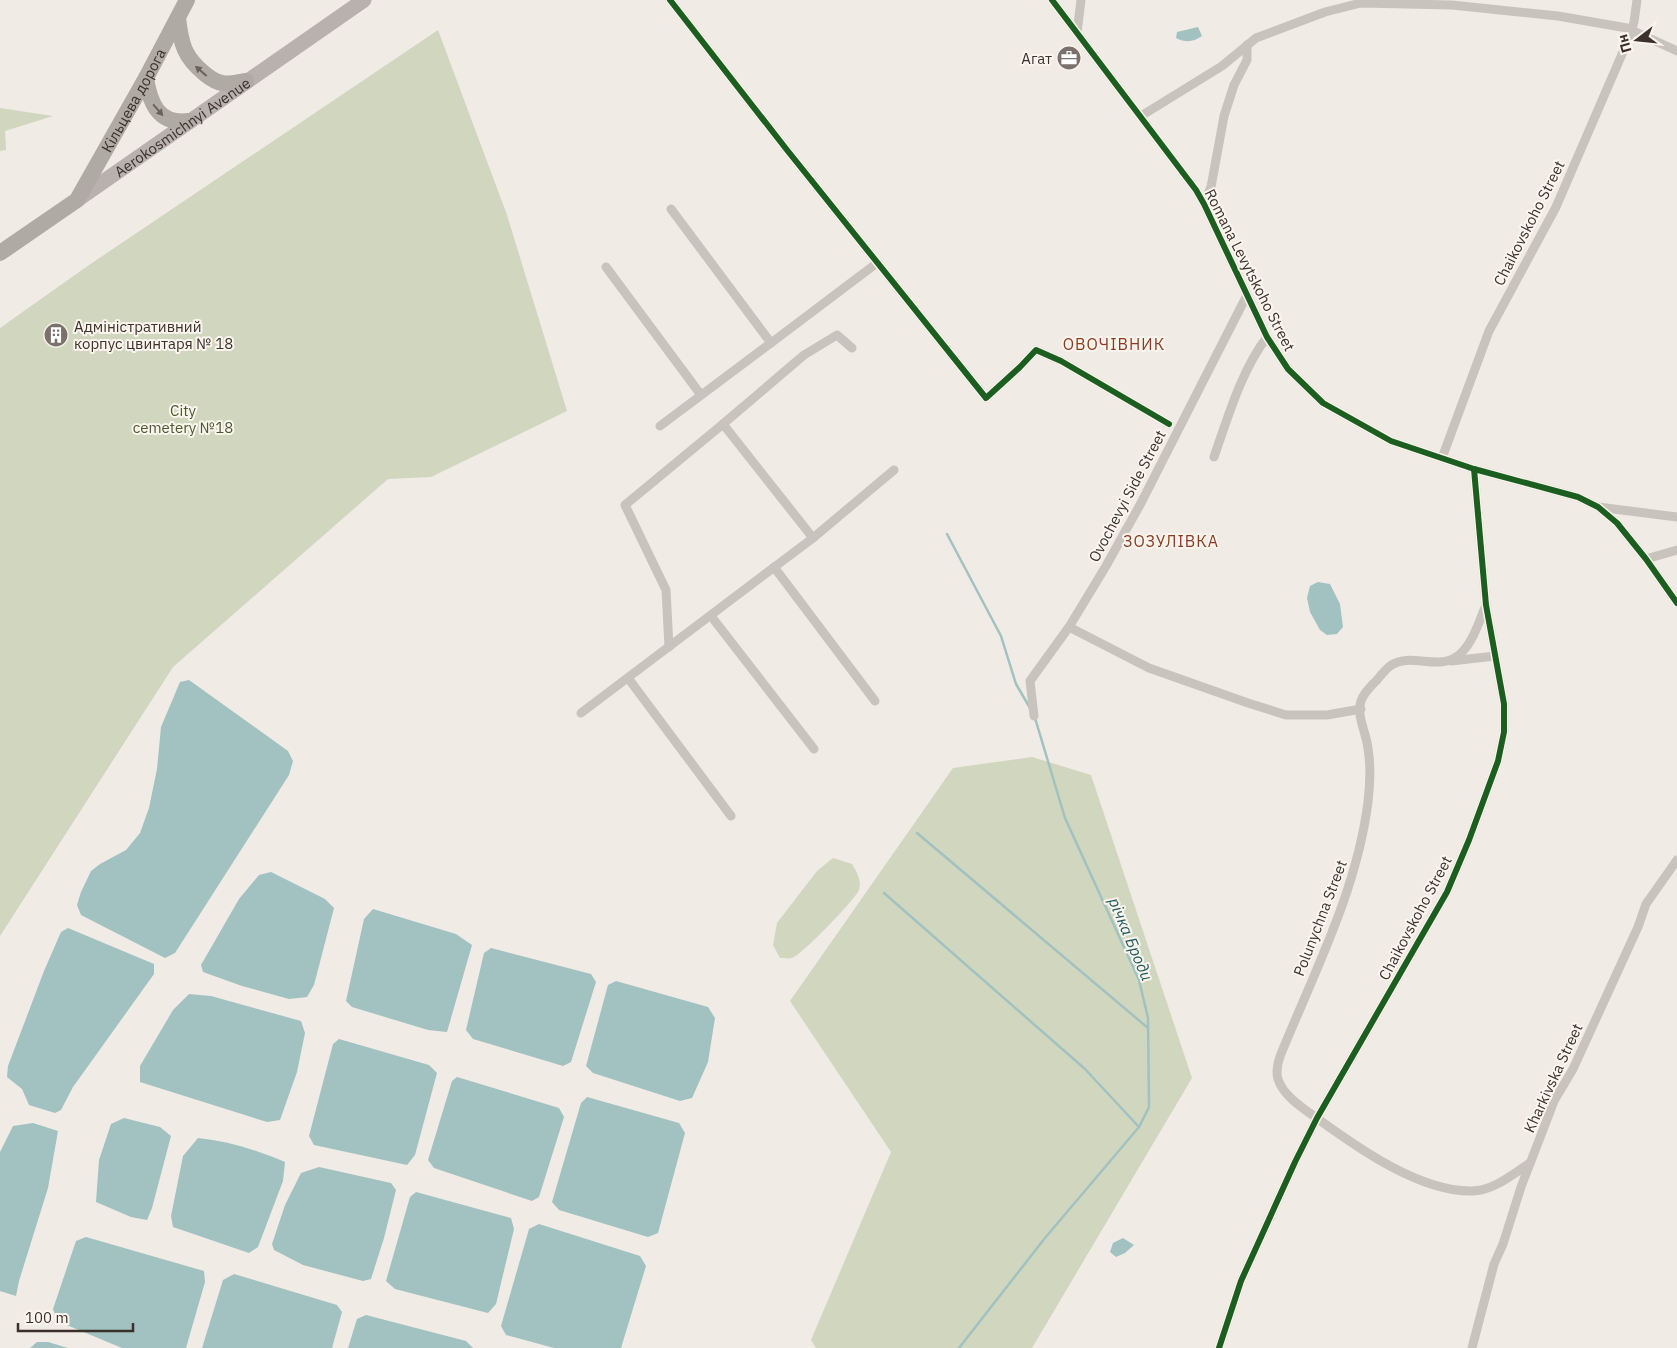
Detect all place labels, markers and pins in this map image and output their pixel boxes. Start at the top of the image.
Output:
office icon: Агат [1056,45,1082,71]
place label: Агат [1021,49,1052,68]
place label: Адміністративний корпус цвинтаря № 18 [74,317,233,353]
building icon: Адміністративний корпус цвинтаря № 18 [43,322,69,348]

